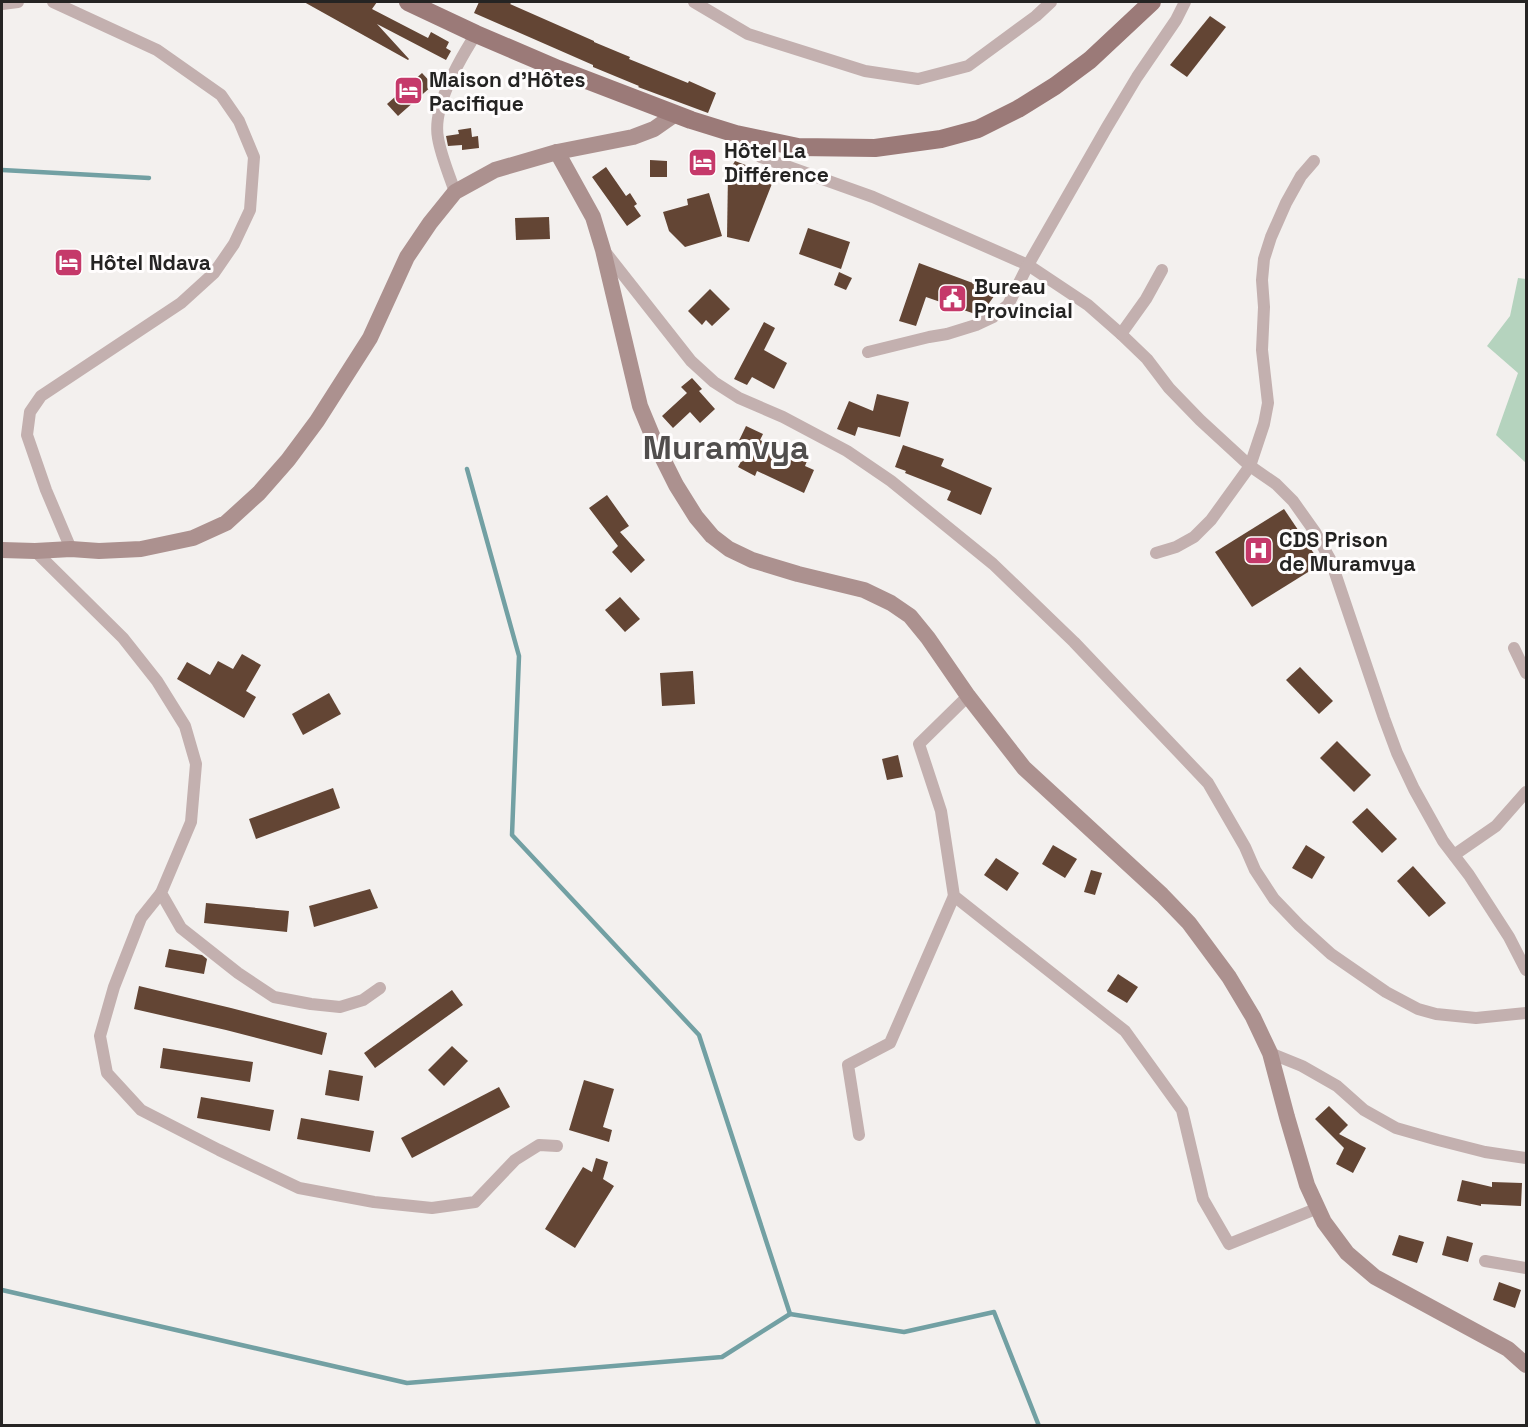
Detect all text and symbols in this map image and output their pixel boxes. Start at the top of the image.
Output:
place label: Maison d'Hôtes Pacifique [429,66,586,117]
hotel icon: Maison d'Hôtes Pacifique [392,75,424,107]
place label: Hôtel La Différence [724,137,829,188]
hotel icon: Hôtel La Différence [687,146,719,178]
hotel icon: Hôtel Ndava [53,246,85,278]
place label: Hôtel Ndava [90,249,211,276]
place label: Bureau Provincial [974,273,1073,324]
public building icon: Bureau Provincial [937,282,969,314]
district label: Muramvya [643,427,809,469]
place label: CDS Prison de Muramvya [1279,526,1416,577]
hospital icon: CDS Prison de Muramvya [1242,535,1274,567]

